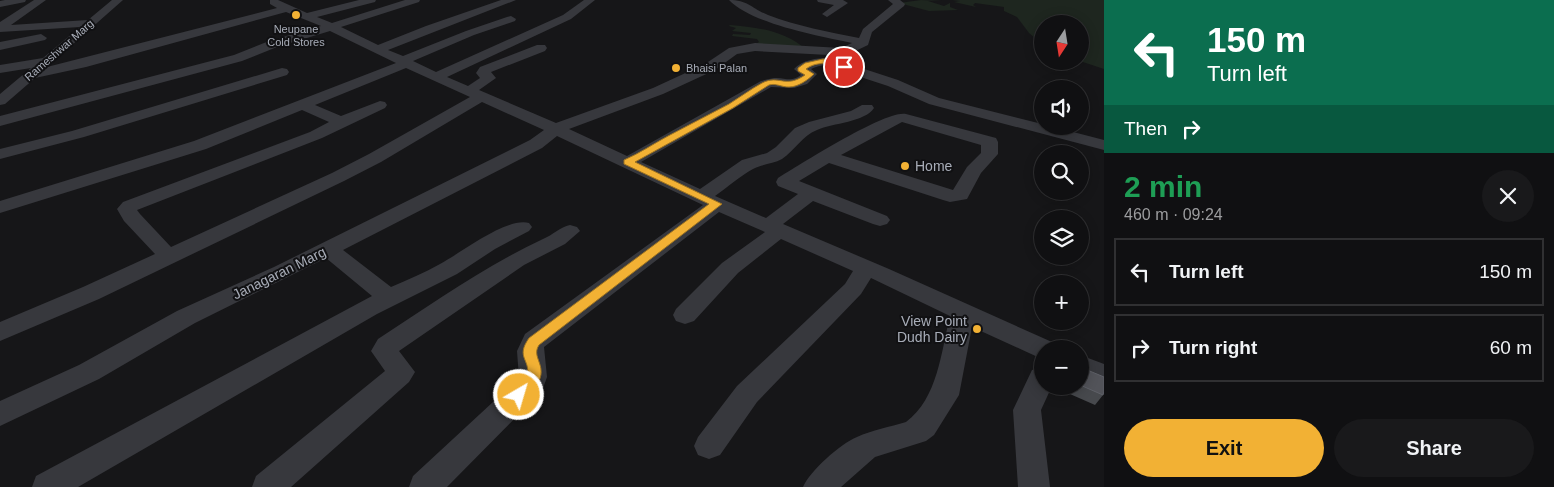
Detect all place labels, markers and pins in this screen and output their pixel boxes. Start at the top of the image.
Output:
marker: Neupane Cold Stores [290,9,302,21]
place label: Neupane Cold Stores [267,23,325,48]
pin [823,46,865,88]
marker: Bhaisi Palan [670,62,682,74]
place label: Bhaisi Palan [686,62,747,74]
place label: Home [915,158,953,174]
marker: Home [899,160,911,172]
place label: View Point Dudh Dairy [897,313,967,345]
marker: View Point Dudh Dairy [971,323,983,335]

